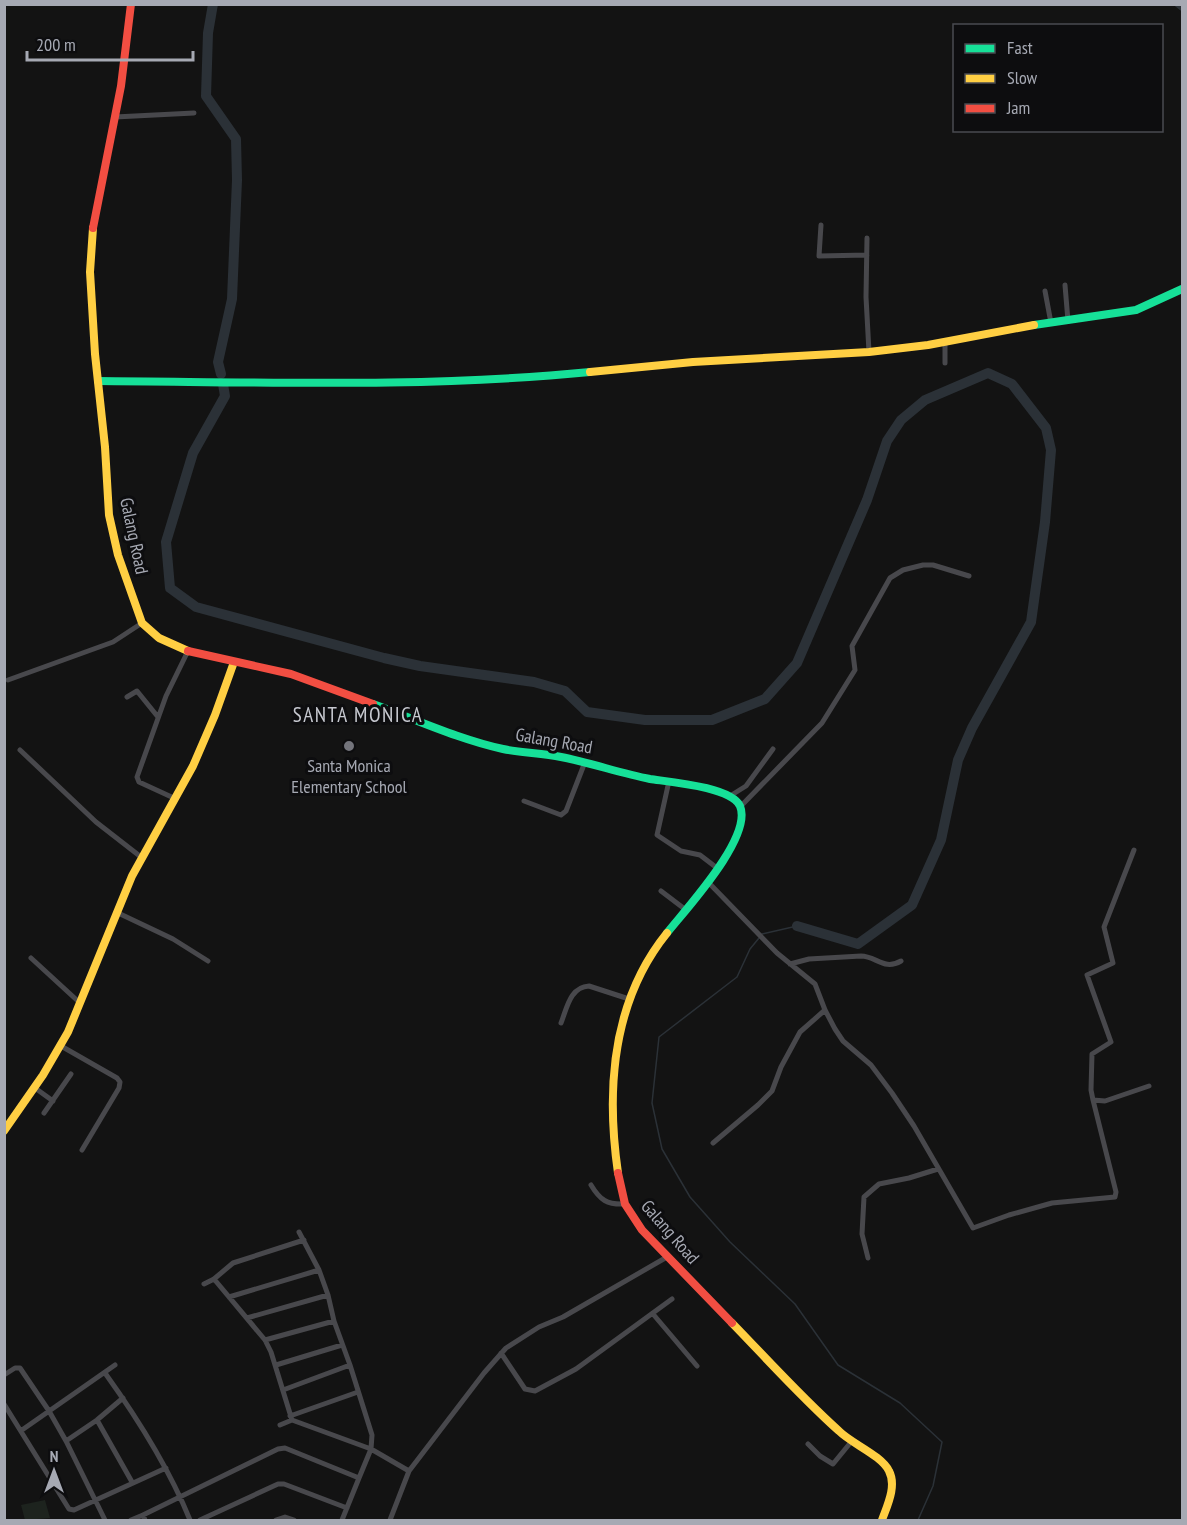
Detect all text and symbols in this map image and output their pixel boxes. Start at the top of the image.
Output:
scale bar [27,24,194,62]
legend [953,24,1163,132]
text: 200 m [36,33,76,56]
text: Fast [1007,36,1033,59]
text: Slow [1007,66,1038,89]
text: Jam [1006,96,1030,119]
street label: Galang Road [115,496,154,576]
district label: SANTA MONICA [293,701,423,728]
street label: Galang Road [514,722,594,759]
marker: Santa Monica Elementary School [342,739,356,753]
place label: Santa Monica Elementary School [291,754,407,798]
street label: Galang Road [636,1195,705,1269]
north arrow [24,1441,84,1501]
text: N [50,1446,58,1466]

